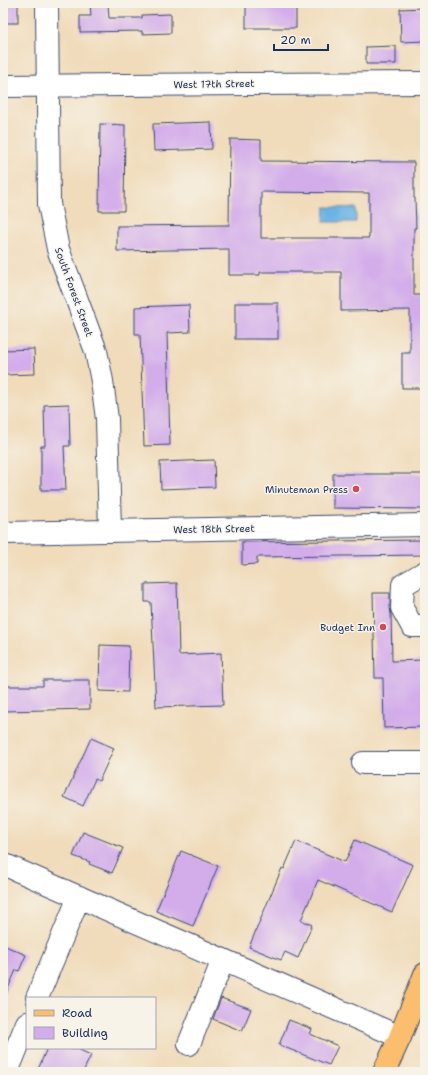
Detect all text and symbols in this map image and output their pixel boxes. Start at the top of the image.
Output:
scale bar [274,26,328,52]
text: 20 m [280,32,311,48]
street label: West 17th Street [173,77,255,91]
street label: South Forest Street [52,246,96,338]
place label: Minuteman Press [265,483,348,496]
marker: Minuteman Press [351,484,361,494]
street label: West 18th Street [173,522,255,536]
place label: Budget Inn [320,621,375,634]
marker: Budget Inn [378,622,388,632]
legend [26,997,156,1049]
text: Road [62,1005,93,1021]
text: Building [62,1025,108,1041]

